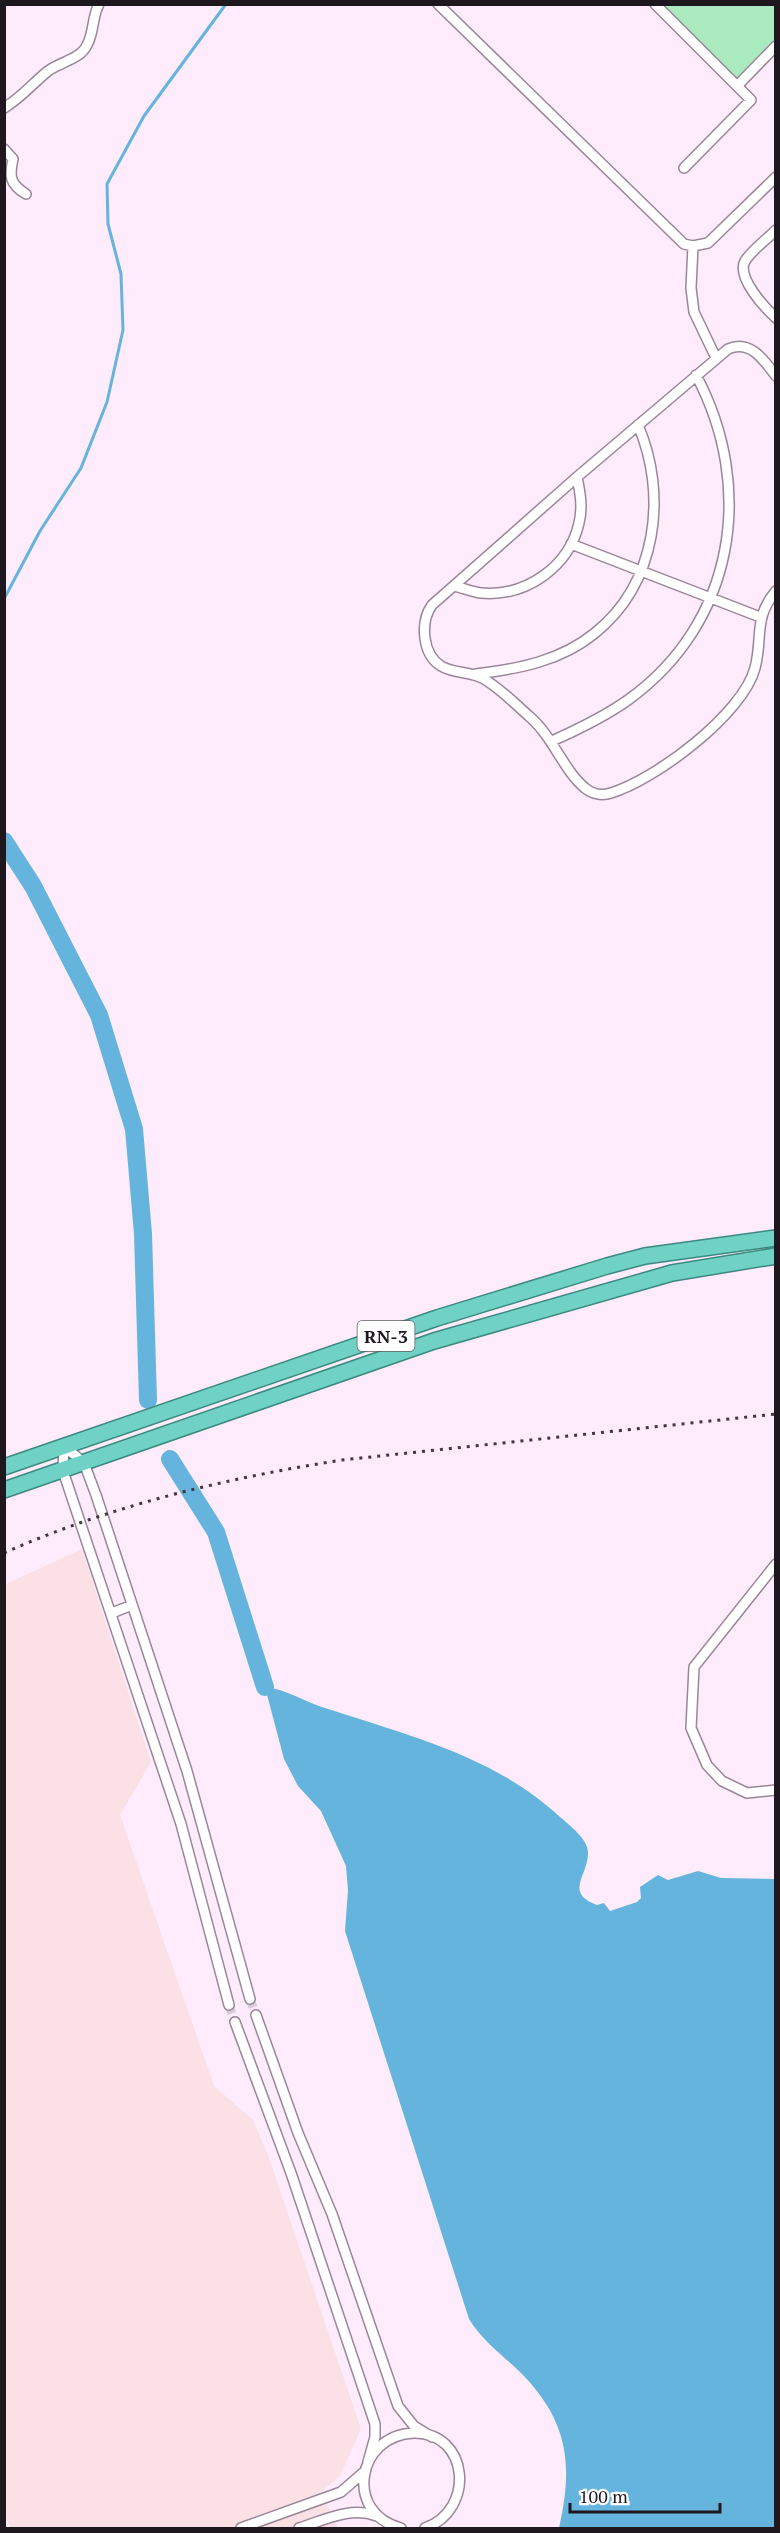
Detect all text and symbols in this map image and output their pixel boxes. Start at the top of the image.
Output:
road number: RN-3 [358,1321,414,1351]
scale bar [570,2476,720,2514]
text: 100 m [579,2484,628,2508]

